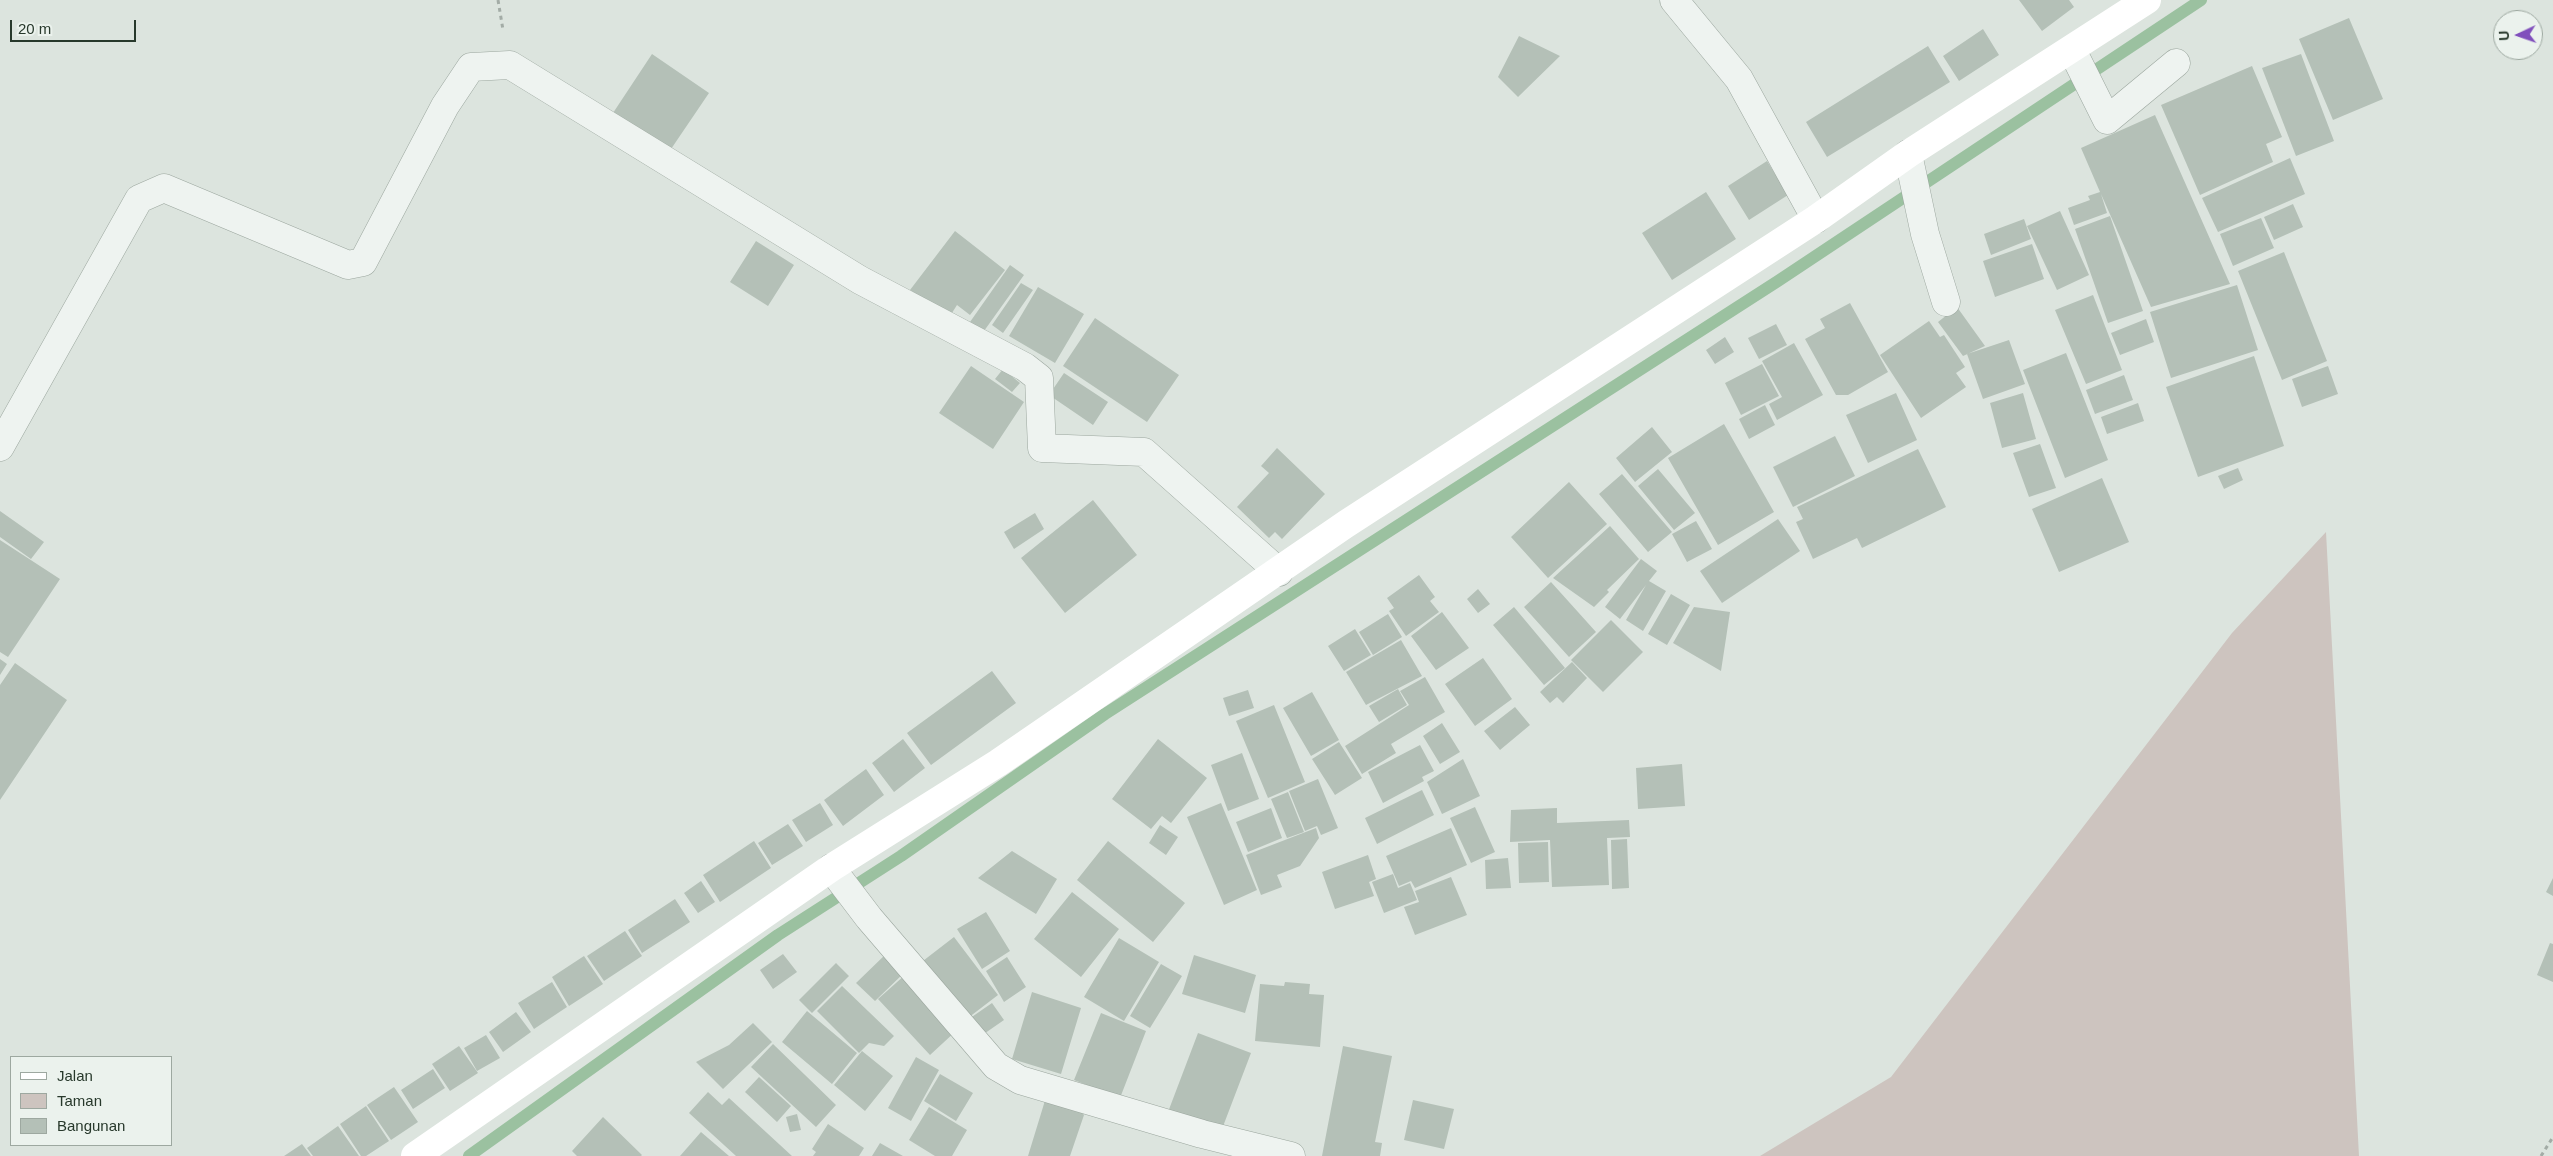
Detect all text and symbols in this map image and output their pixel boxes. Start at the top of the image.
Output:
scale bar [12,10,139,42]
north arrow [2493,10,2543,60]
text: 20 m [18,20,51,37]
text: U [2496,30,2512,41]
legend [10,1056,172,1146]
text: Jalan [57,1067,93,1084]
text: Taman [57,1092,102,1109]
text: Bangunan [57,1117,125,1134]

